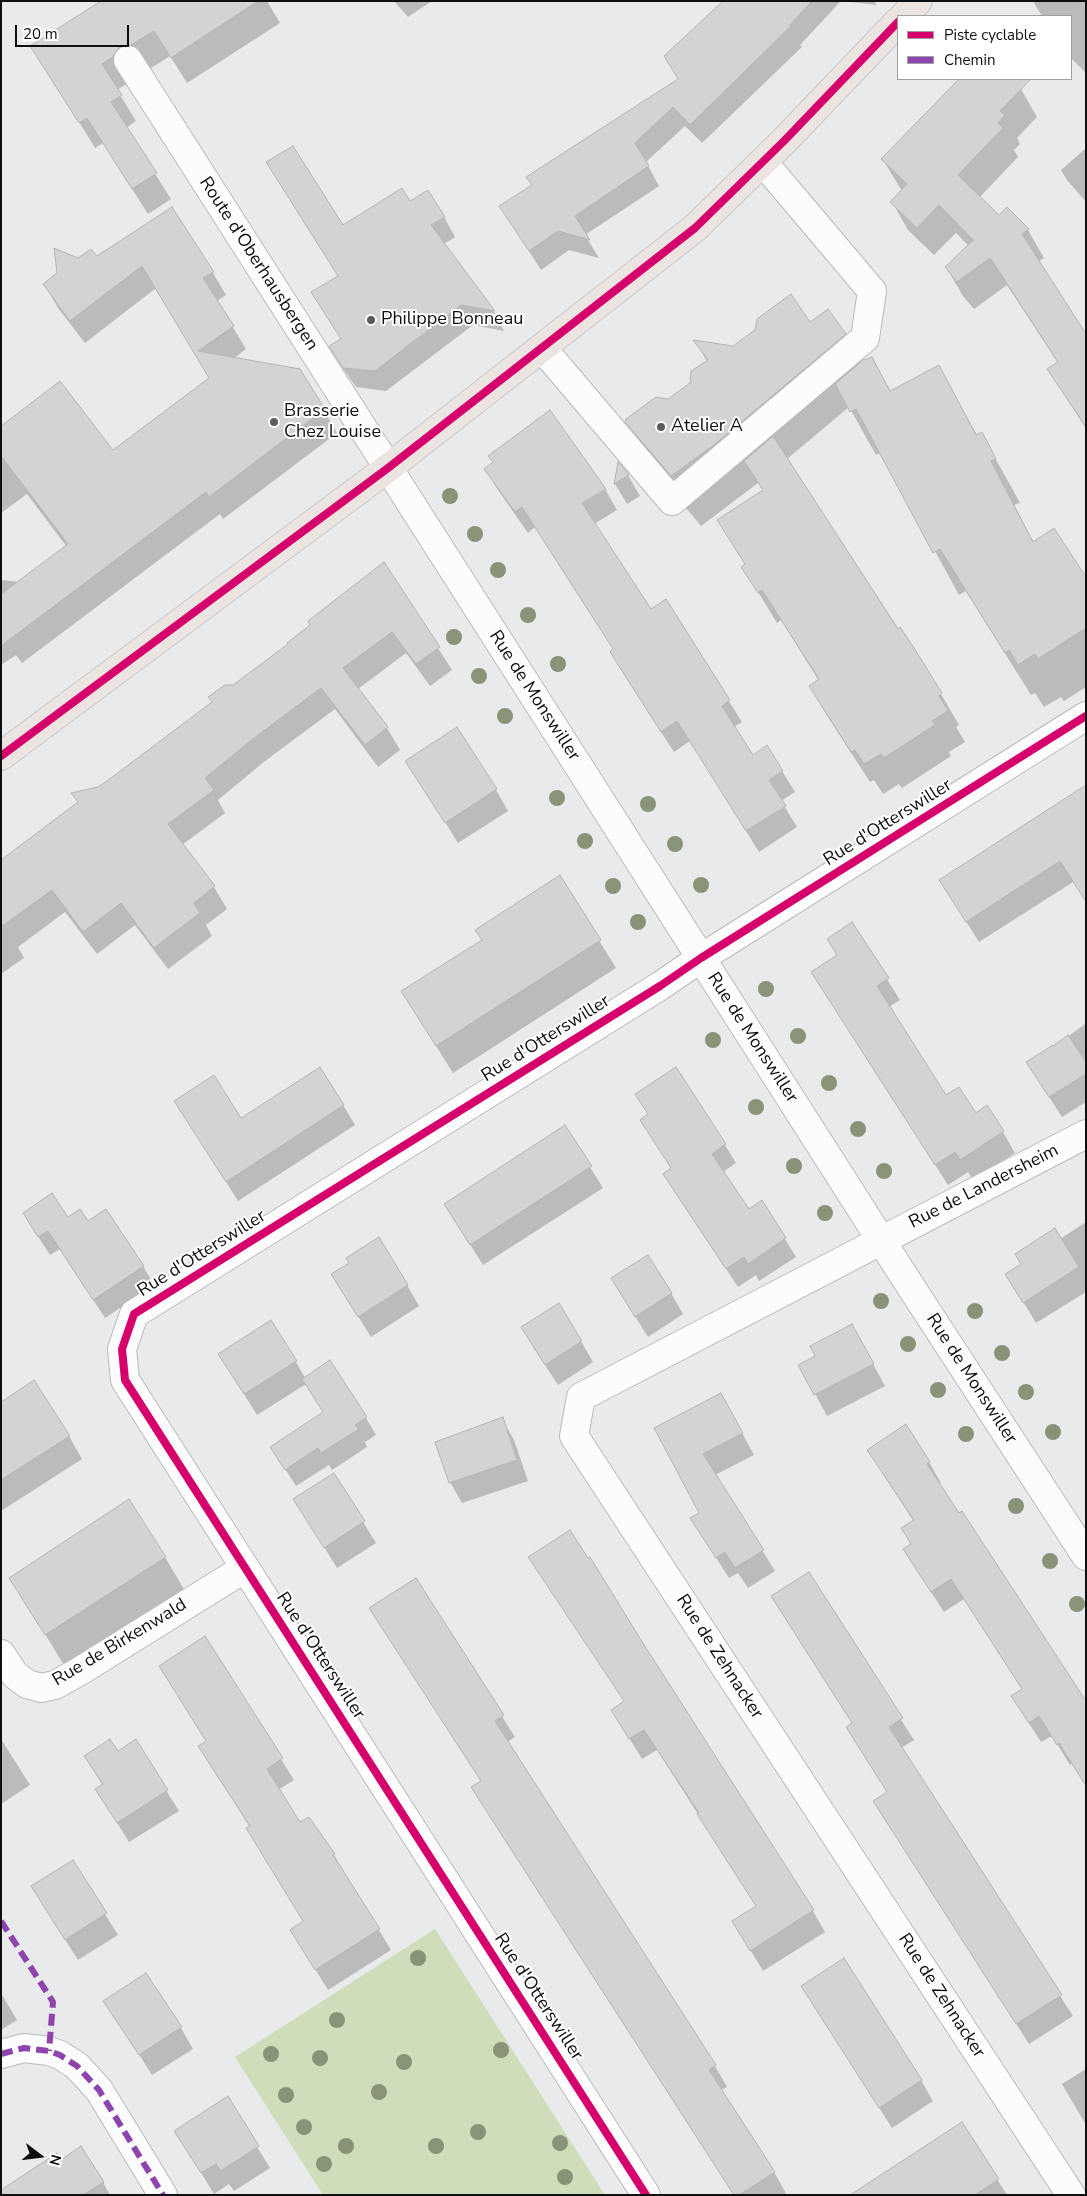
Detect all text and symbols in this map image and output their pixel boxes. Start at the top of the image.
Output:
scale bar [18,15,131,47]
legend [897,15,1072,80]
text: 20 m [23,24,58,44]
text: Piste cyclable [944,25,1036,45]
text: Chemin [944,50,995,70]
street label: Route d'Oberhausbergen [194,173,322,355]
place label: Philippe Bonneau [381,309,523,331]
marker: Philippe Bonneau [365,314,377,326]
place label: Brasserie Chez Louise [284,401,381,444]
marker: Brasserie Chez Louise [268,416,280,428]
place label: Atelier A [671,416,743,438]
marker: Atelier A [655,421,667,433]
street label: Rue de Monswiller [484,627,584,765]
street label: Rue d'Otterswiller [820,775,956,871]
street label: Rue de Monswiller [702,969,802,1107]
street label: Rue d'Otterswiller [478,991,614,1087]
street label: Rue de Landersheim [906,1140,1062,1234]
street label: Rue d'Otterswiller [134,1206,270,1302]
street label: Rue de Monswiller [921,1310,1021,1448]
street label: Rue d'Otterswiller [271,1588,369,1724]
street label: Rue de Zehnacker [671,1591,767,1723]
street label: Rue de Birkenwald [49,1594,191,1692]
street label: Rue d'Otterswiller [489,1929,587,2065]
street label: Rue de Zehnacker [893,1930,989,2062]
north arrow [15,2131,65,2181]
text: N [44,2152,66,2168]

